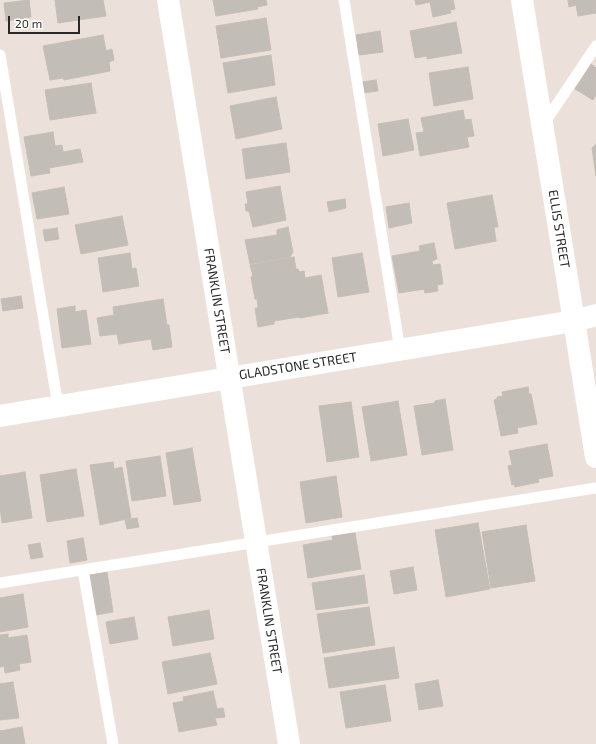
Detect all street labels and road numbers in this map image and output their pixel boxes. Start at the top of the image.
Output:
street label: ELLIS STREET [545,189,573,269]
street label: FRANKLIN STREET [201,247,233,355]
street label: GLADSTONE STREET [238,349,358,383]
street label: FRANKLIN STREET [253,567,285,675]

